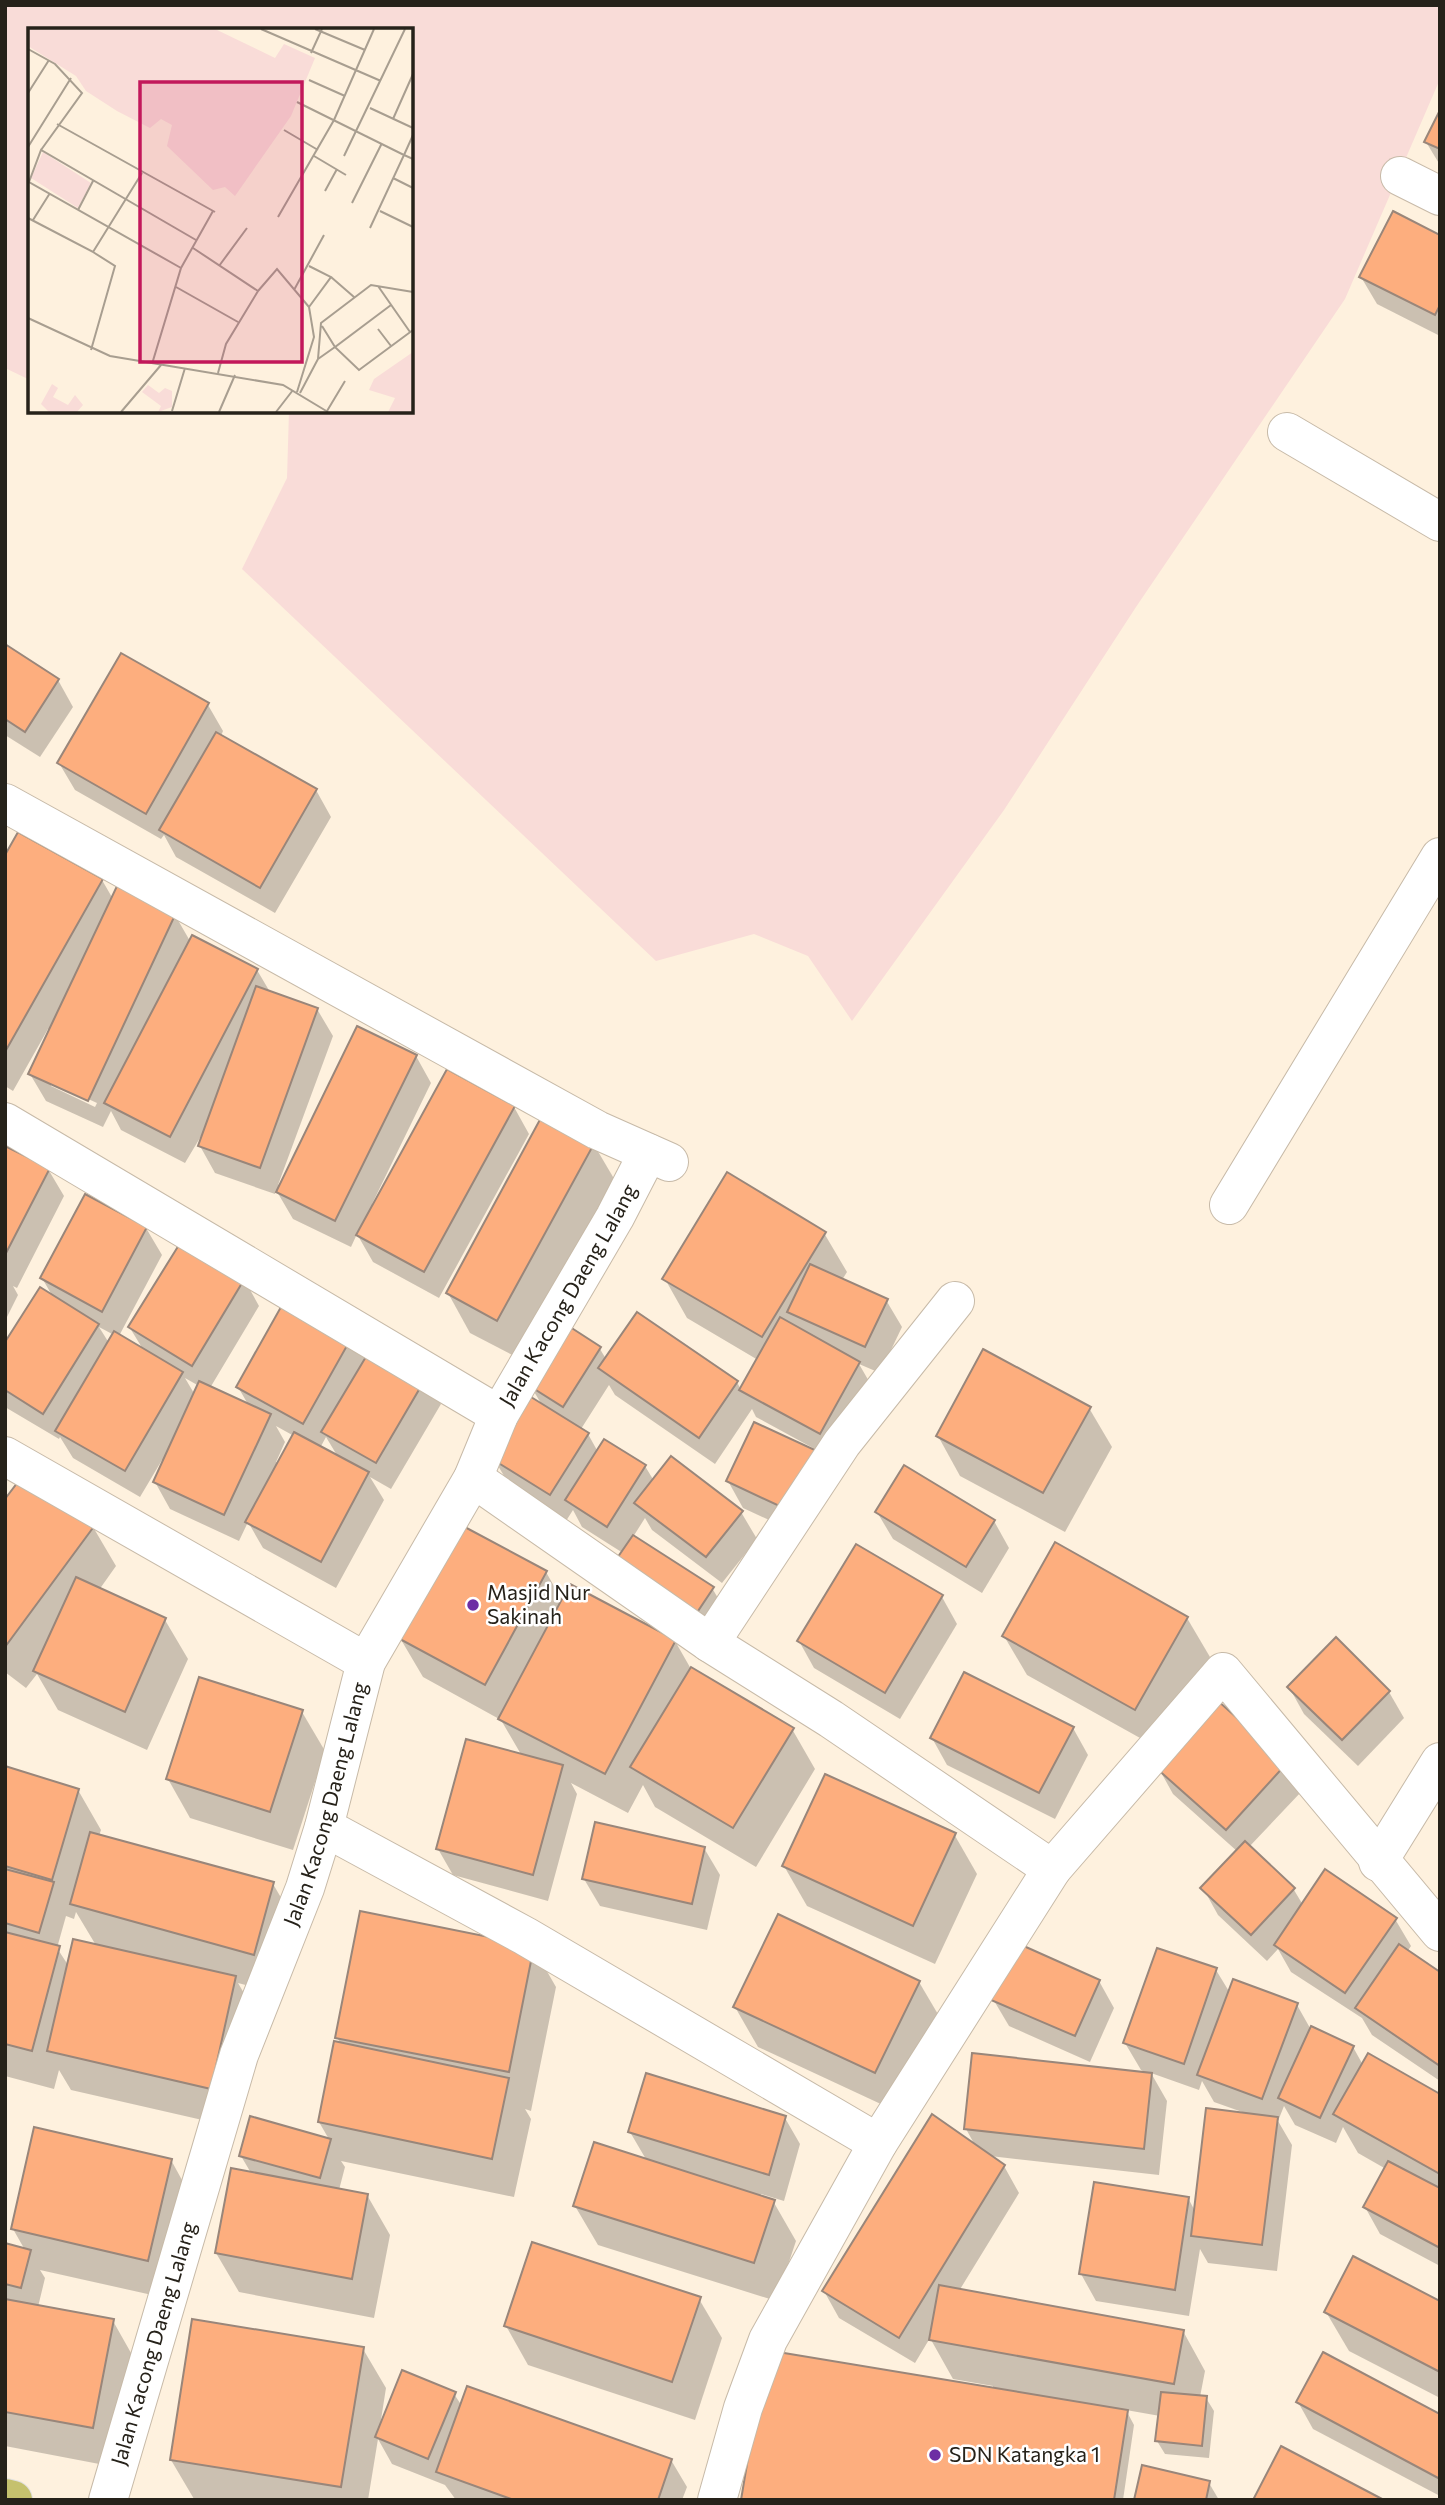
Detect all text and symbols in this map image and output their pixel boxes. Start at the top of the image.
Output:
inset map [28,28,413,413]
street label: Jalan Kacong Daeng Lalang [493,1179,641,1410]
place label: Masjid Nur Sakinah [487,1579,590,1628]
marker: Masjid Nur Sakinah [465,1597,481,1613]
street label: Jalan Kacong Daeng Lalang [277,1679,371,1929]
street label: Jalan Kacong Daeng Lalang [105,2218,200,2468]
place label: SDN Katangka 1 [949,2441,1100,2466]
marker: SDN Katangka 1 [927,2447,943,2463]

